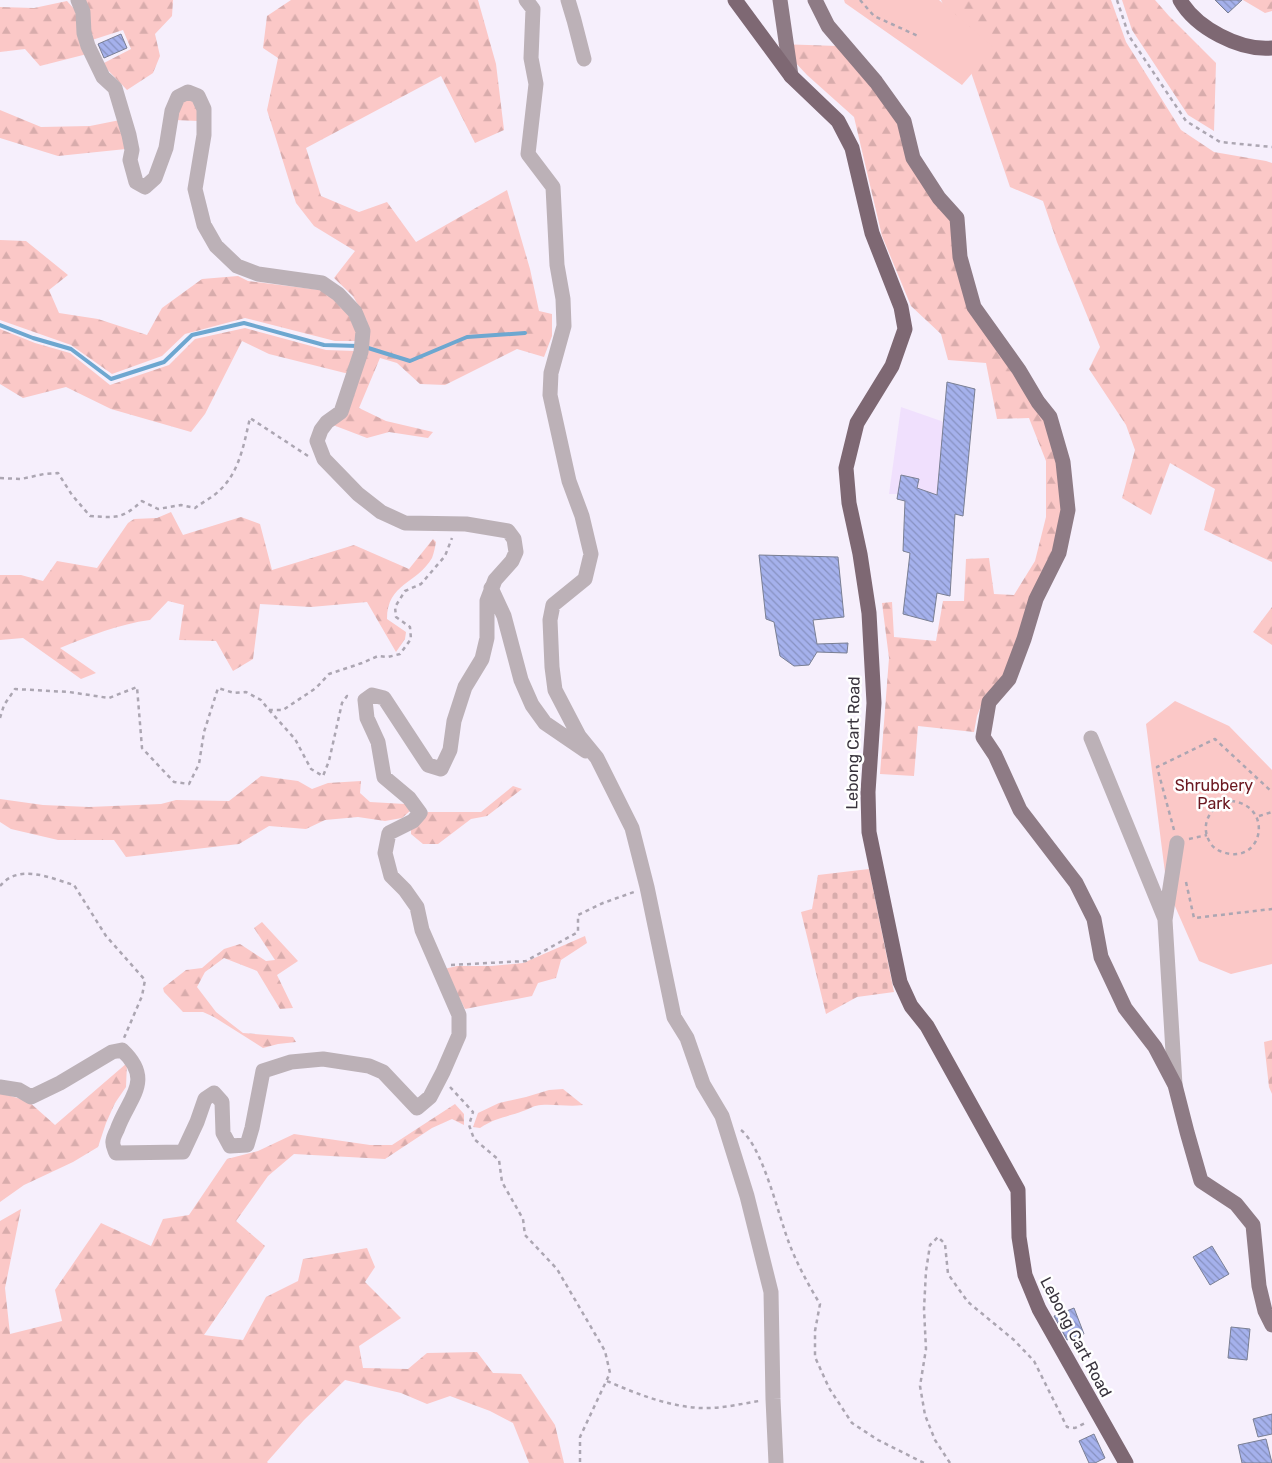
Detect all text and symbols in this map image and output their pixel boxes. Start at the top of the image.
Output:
street label: Lebong Cart Road [842,676,864,810]
park label: Shrubbery Park [1175,776,1253,813]
street label: Lebong Cart Road [1036,1274,1116,1400]

